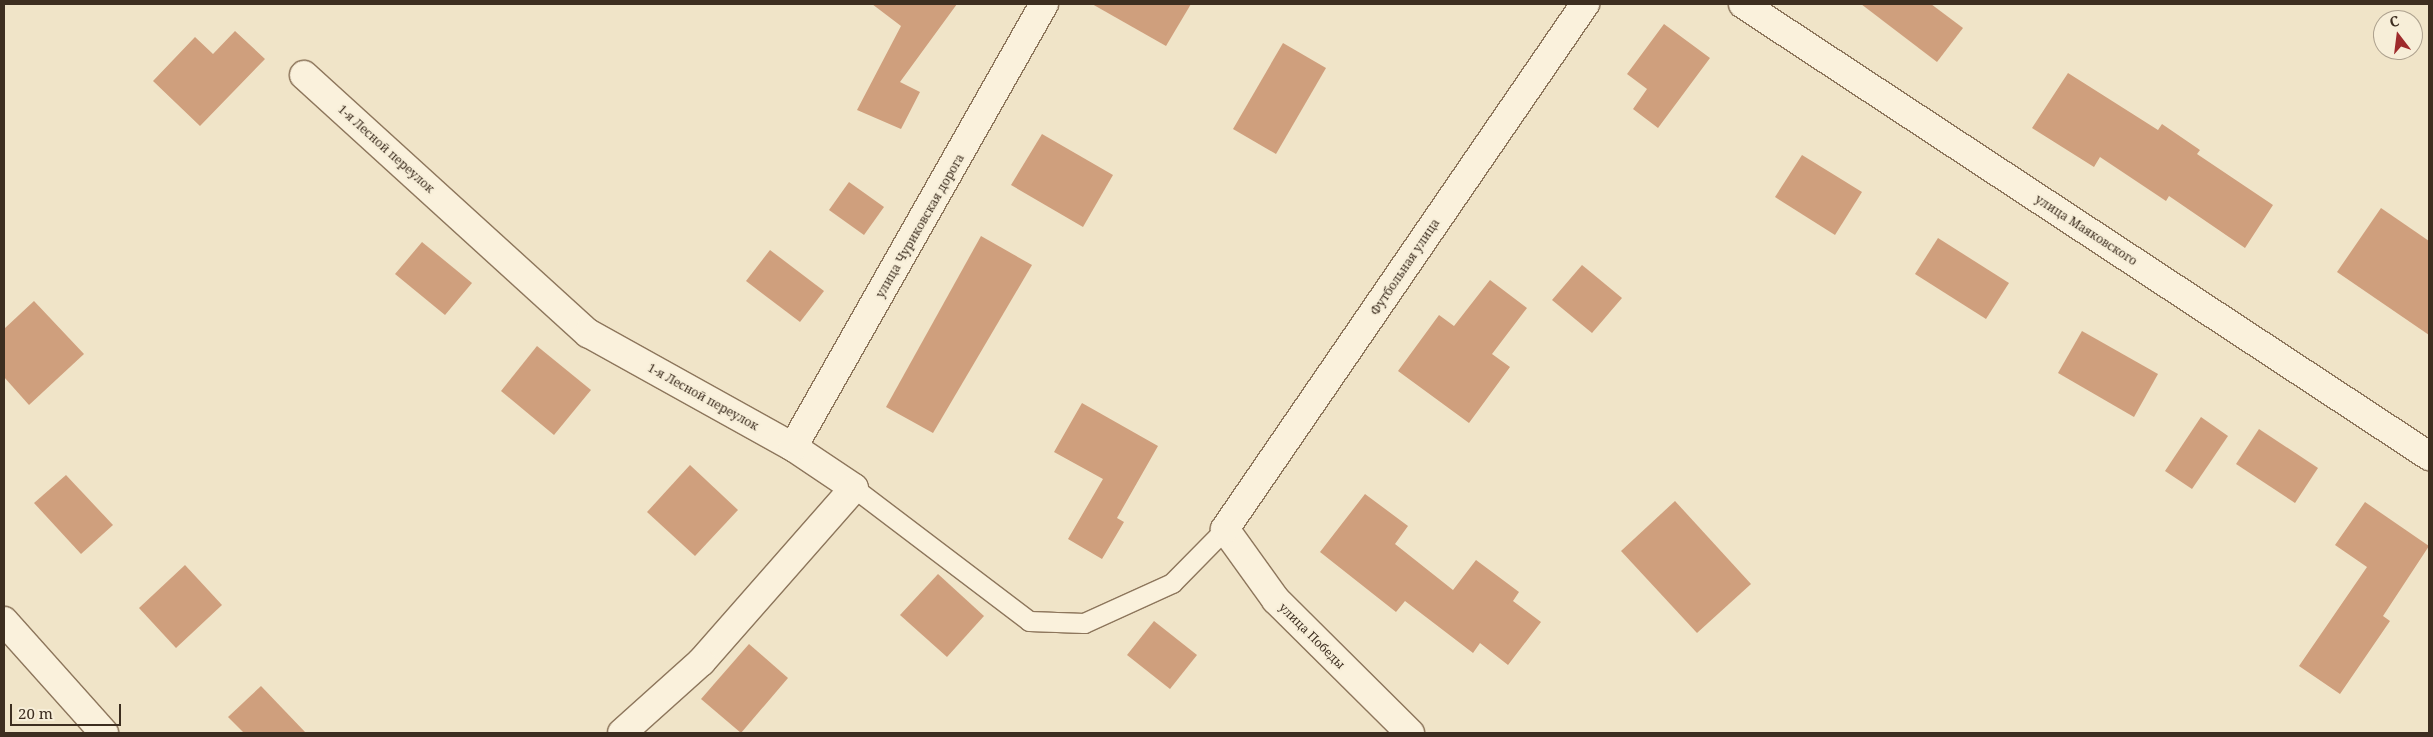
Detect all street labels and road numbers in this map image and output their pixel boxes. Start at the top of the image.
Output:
street label: 1-я Лесной переулок [335,102,437,196]
street label: улица Чуриковская дорога [873,151,967,301]
street label: улица Маяковского [2032,192,2140,268]
street label: Футбольная улица [1367,216,1443,318]
street label: 1-я Лесной переулок [645,361,761,433]
street label: улица Победы [1276,600,1348,672]

